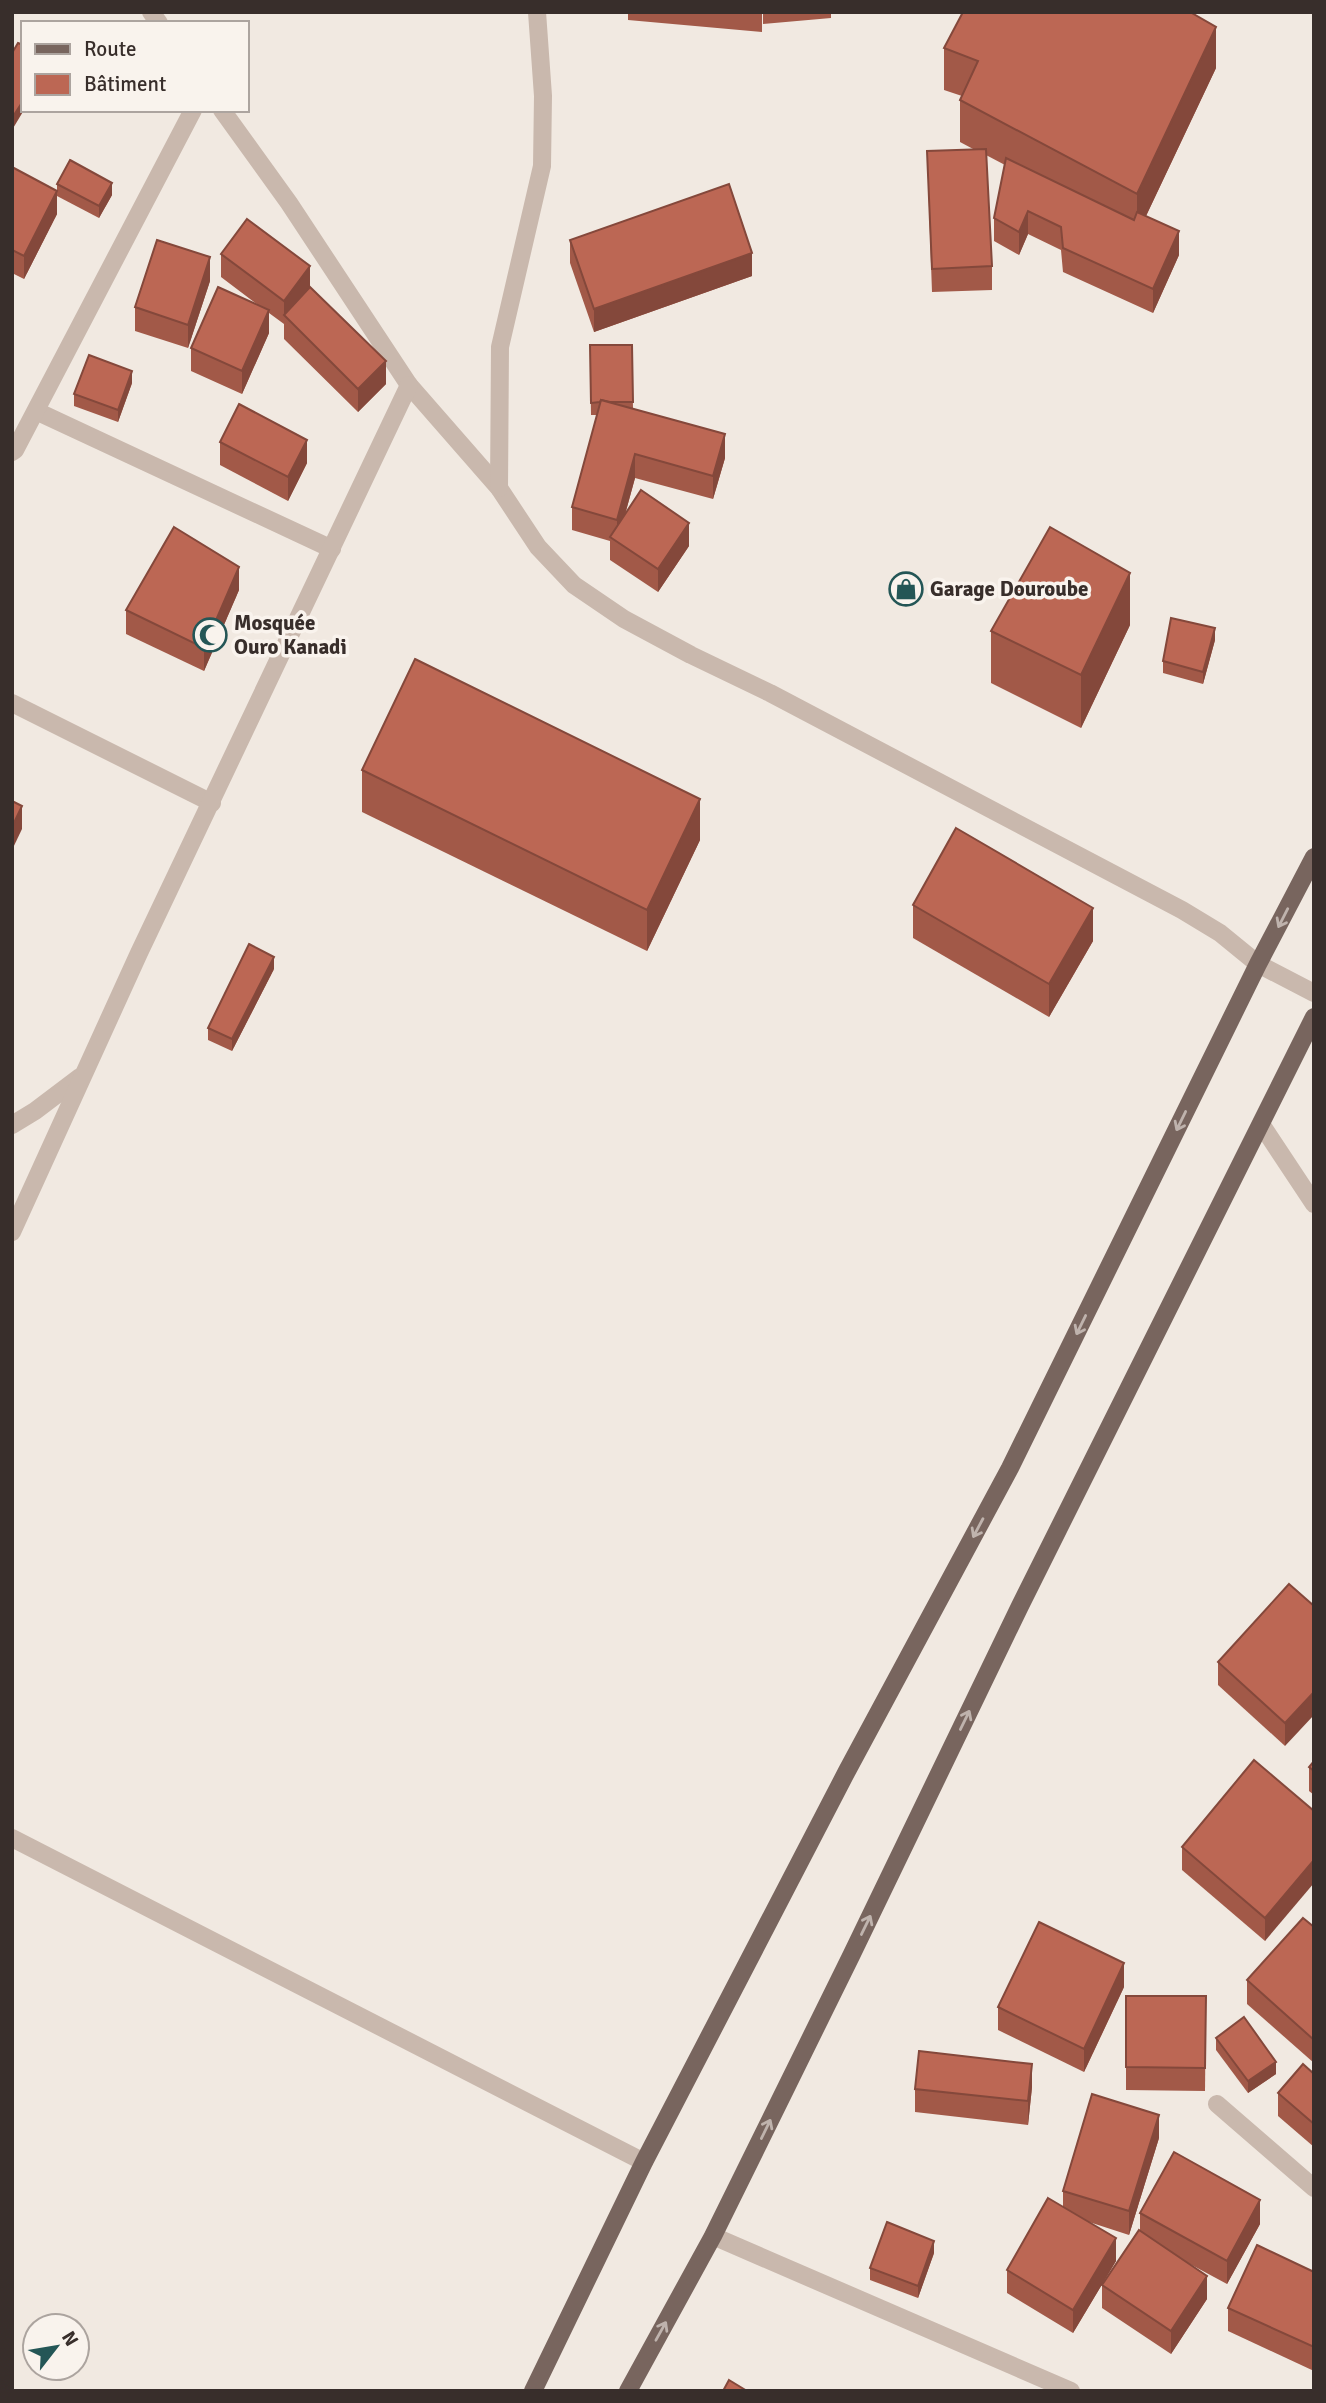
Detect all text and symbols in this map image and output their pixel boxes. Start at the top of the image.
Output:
legend [21,21,248,112]
text: Route [84,36,136,62]
text: Bâtiment [84,71,166,97]
shop icon: Garage Douroube [887,570,925,608]
place label: Garage Douroube [930,576,1088,602]
place label: Mosquée Ouro Kanadi [234,610,347,660]
mosque icon: Mosquée Ouro Kanadi [191,616,229,654]
one-way arrow [1275,907,1289,928]
one-way arrow [1174,1110,1187,1131]
one-way arrow [1073,1314,1087,1335]
one-way arrow [971,1518,985,1538]
one-way arrow [959,1710,972,1731]
one-way arrow [860,1915,874,1936]
one-way arrow [760,2119,773,2140]
north arrow [21,2312,91,2382]
one-way arrow [655,2321,668,2342]
text: N [56,2327,83,2351]

